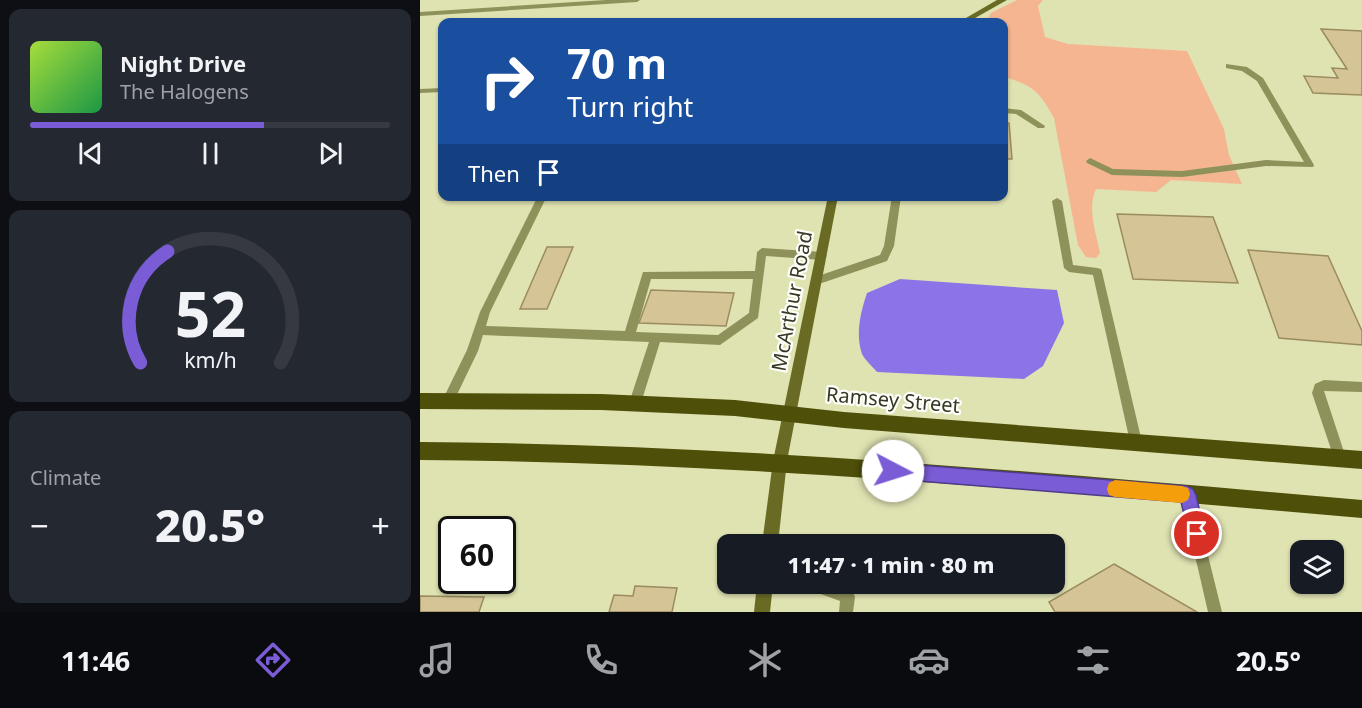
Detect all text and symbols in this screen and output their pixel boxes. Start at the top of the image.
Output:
text: 70 m [567,34,667,91]
icon: right [468,42,546,120]
text: Night Drive [120,48,246,78]
text: The Halogens [120,78,249,105]
text: Turn right [567,88,693,125]
icon: previous [74,137,107,170]
icon: pause [194,137,227,170]
icon: next [314,137,347,170]
icon: arrive [532,156,565,189]
text: Then [468,158,520,188]
street label: McArthur Road [765,229,818,373]
text: 52 [174,270,246,355]
text: km/h [184,345,236,374]
street label: Ramsey Street [825,380,961,419]
position arrow [861,439,925,503]
text: Climate [30,464,101,491]
text: 20.5° [155,494,265,555]
text: − [30,503,49,548]
text: + [371,503,390,548]
pin [1171,508,1222,559]
speed limit sign: 60 [438,516,516,594]
icon: arrive [1180,517,1213,550]
map controls [1290,540,1344,594]
button: layers [1290,540,1344,594]
text: 11:47 · 1 min · 80 m [788,549,994,579]
icon: directions [252,639,294,681]
icon: music [416,639,458,681]
icon: phone [580,639,622,681]
icon: climate [744,639,786,681]
icon: car [908,639,950,681]
icon: filters [1072,639,1114,681]
text: 11:46 [61,642,130,679]
text: 20.5° [1236,642,1301,679]

